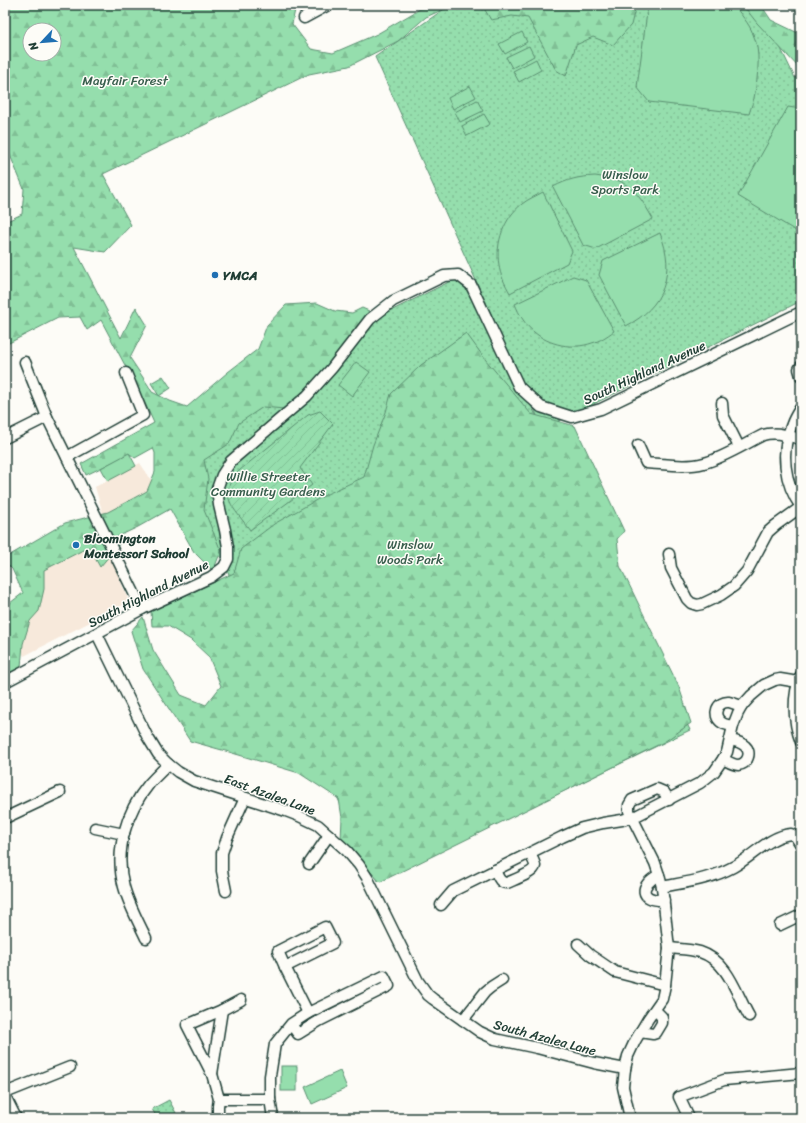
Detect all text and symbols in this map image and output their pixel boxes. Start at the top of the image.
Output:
north arrow [22,22,62,62]
text: N [23,38,44,55]
park label: Mayfair Forest [82,69,168,92]
park label: Winslow Sports Park [591,163,659,201]
place label: YMCA [223,264,258,287]
marker: YMCA [210,270,220,280]
street label: South Highland Avenue [579,334,710,411]
park label: Willie Streeter Community Gardens [211,465,326,503]
place label: Bloomington Montessori School [83,527,190,565]
park label: Winslow Woods Park [377,533,443,571]
marker: Bloomington Montessori School [71,540,81,550]
street label: South Highland Avenue [84,553,213,634]
street label: East Azalea Lane [221,767,319,822]
street label: South Azalea Lane [491,1013,599,1062]

